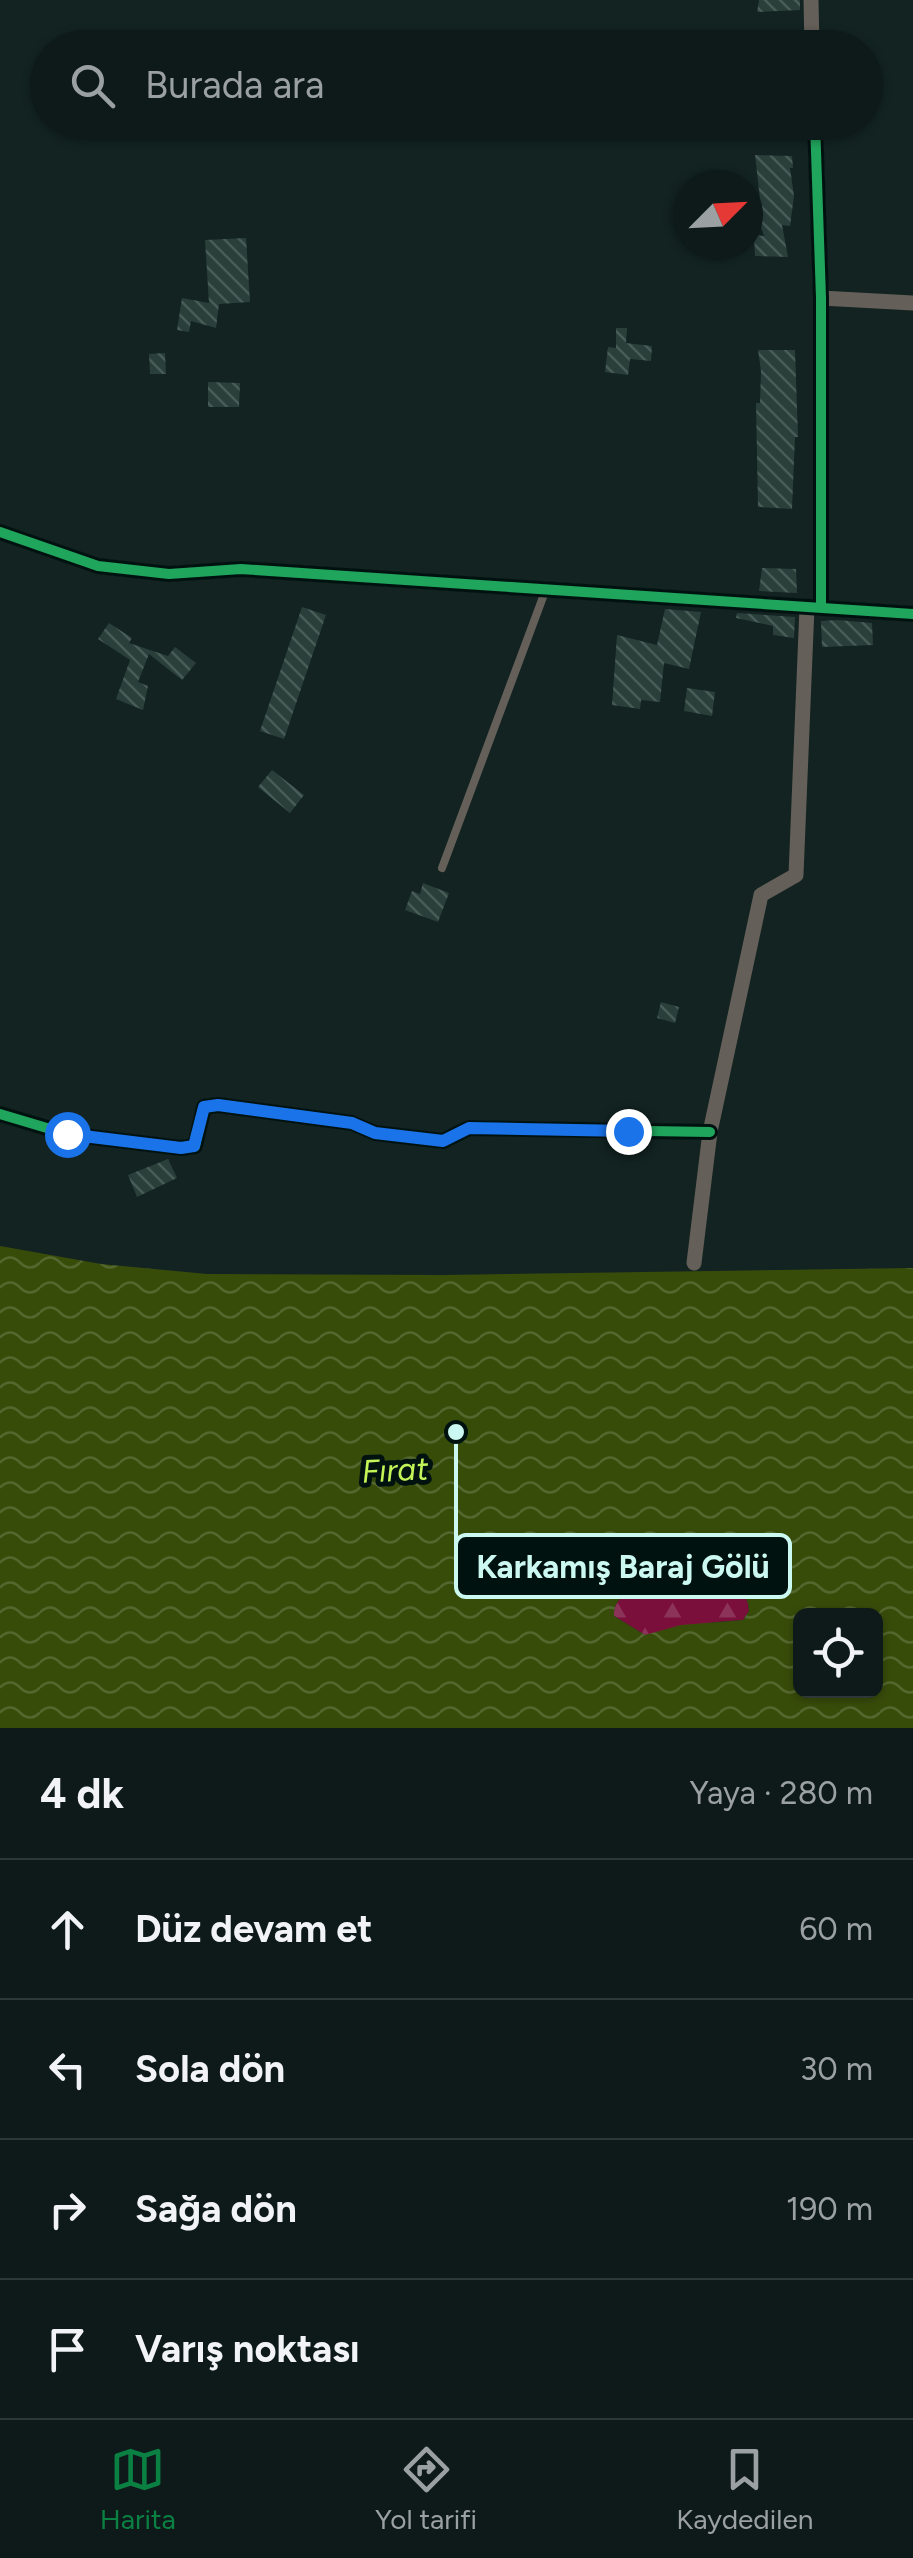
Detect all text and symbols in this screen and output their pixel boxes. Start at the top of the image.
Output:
search box [30,30,883,140]
icon: search [65,58,120,113]
text: Burada ara [145,62,324,108]
north arrow [673,170,763,260]
route end [606,1109,652,1155]
route start [45,1112,91,1158]
water label: Fırat [361,1449,430,1491]
callout: Karkamış Baraj Gölü [456,1535,790,1597]
text: Karkamış Baraj Gölü [476,1548,770,1586]
map controls [793,1608,883,1698]
button: locate [793,1608,883,1698]
text: 4 dk [40,1768,124,1819]
text: Yaya · 280 m [690,1774,873,1812]
icon: ahead [40,1902,95,1957]
text: Düz devam et [135,1906,372,1952]
text: 60 m [799,1910,873,1948]
icon: left [40,2042,95,2097]
text: Sola dön [135,2046,285,2092]
text: 30 m [800,2050,873,2088]
icon: right [40,2182,95,2237]
text: Sağa dön [135,2186,297,2232]
text: 190 m [786,2190,873,2228]
icon: arrive [40,2322,95,2377]
text: Varış noktası [135,2326,360,2372]
tab: Harita [100,2442,176,2536]
tab: Yol tarifi [375,2442,477,2536]
tab: Kaydedilen [676,2442,813,2536]

